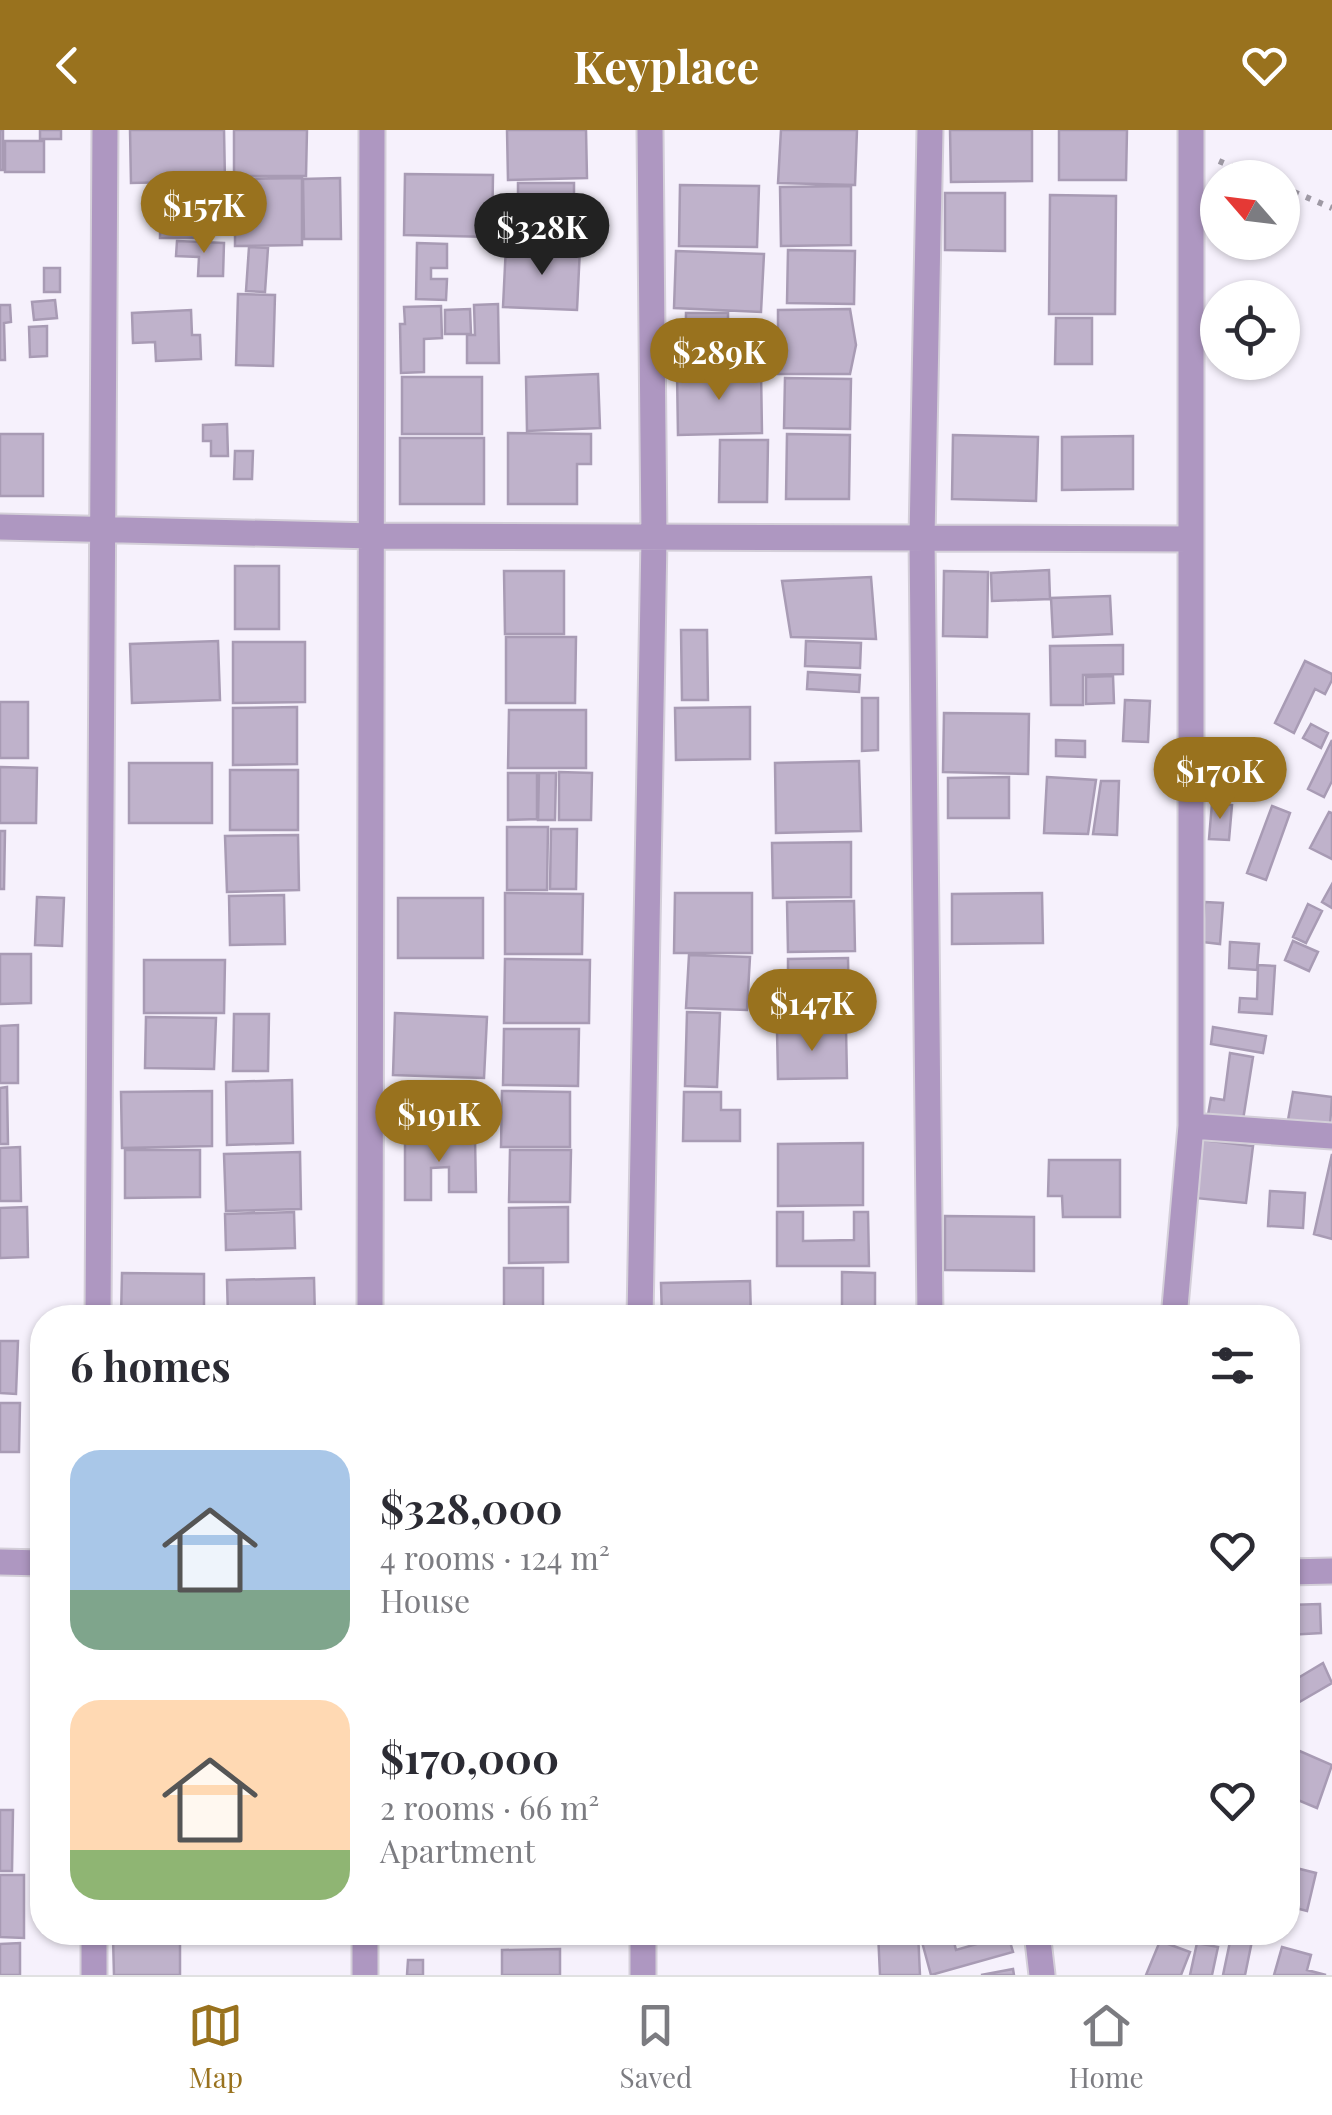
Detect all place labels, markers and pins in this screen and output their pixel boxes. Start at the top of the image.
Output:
pin: $157K [134,171,274,256]
pin: $328K [472,193,612,278]
pin: $289K [649,318,789,403]
pin: $170K [1150,737,1290,822]
pin: $147K [742,969,882,1054]
pin: $191K [369,1080,509,1165]

